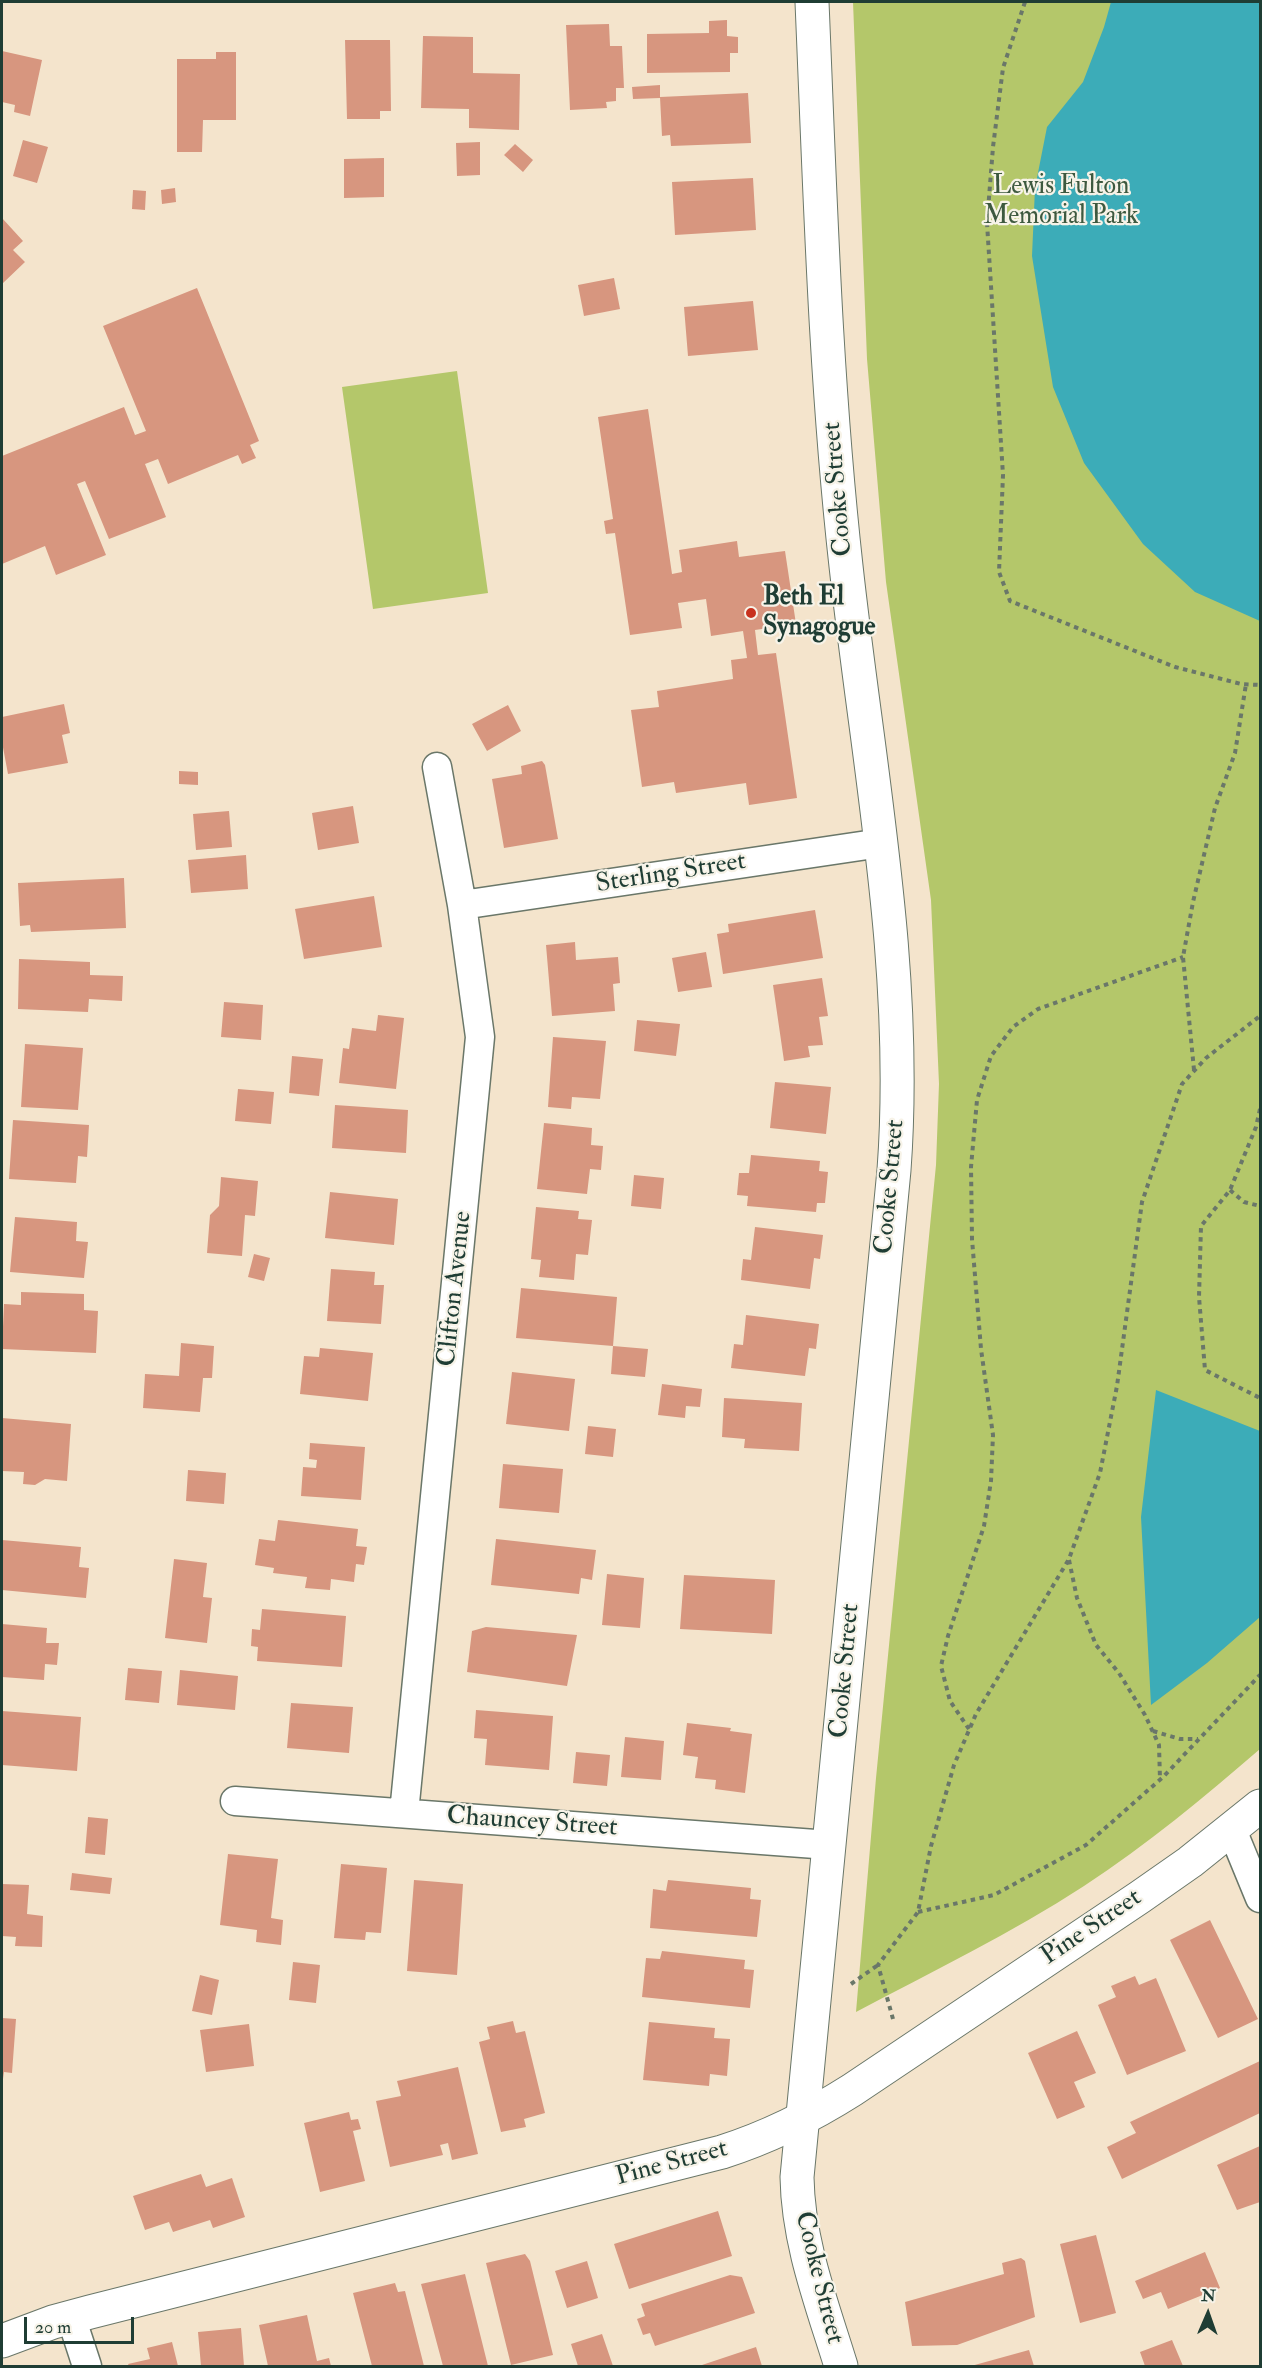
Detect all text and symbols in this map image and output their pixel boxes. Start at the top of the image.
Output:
park label: Lewis Fulton Memorial Park [984,171,1138,232]
street label: Cooke Street [818,420,860,558]
place label: Beth El Synagogue [763,582,875,644]
marker: Beth El Synagogue [744,606,758,620]
street label: Sterling Street [594,847,748,901]
street label: Cooke Street [870,1118,912,1256]
street label: Clifton Avenue [432,1210,480,1368]
street label: Cooke Street [825,1602,867,1740]
street label: Chauncey Street [446,1801,618,1845]
street label: Pine Street [1036,1883,1148,1973]
street label: Pine Street [613,2134,731,2194]
street label: Cooke Street [787,2209,849,2347]
north arrow [1178,2284,1238,2344]
text: N [1201,2286,1216,2306]
scale bar [27,2305,136,2343]
text: 20 m [35,2316,71,2339]

